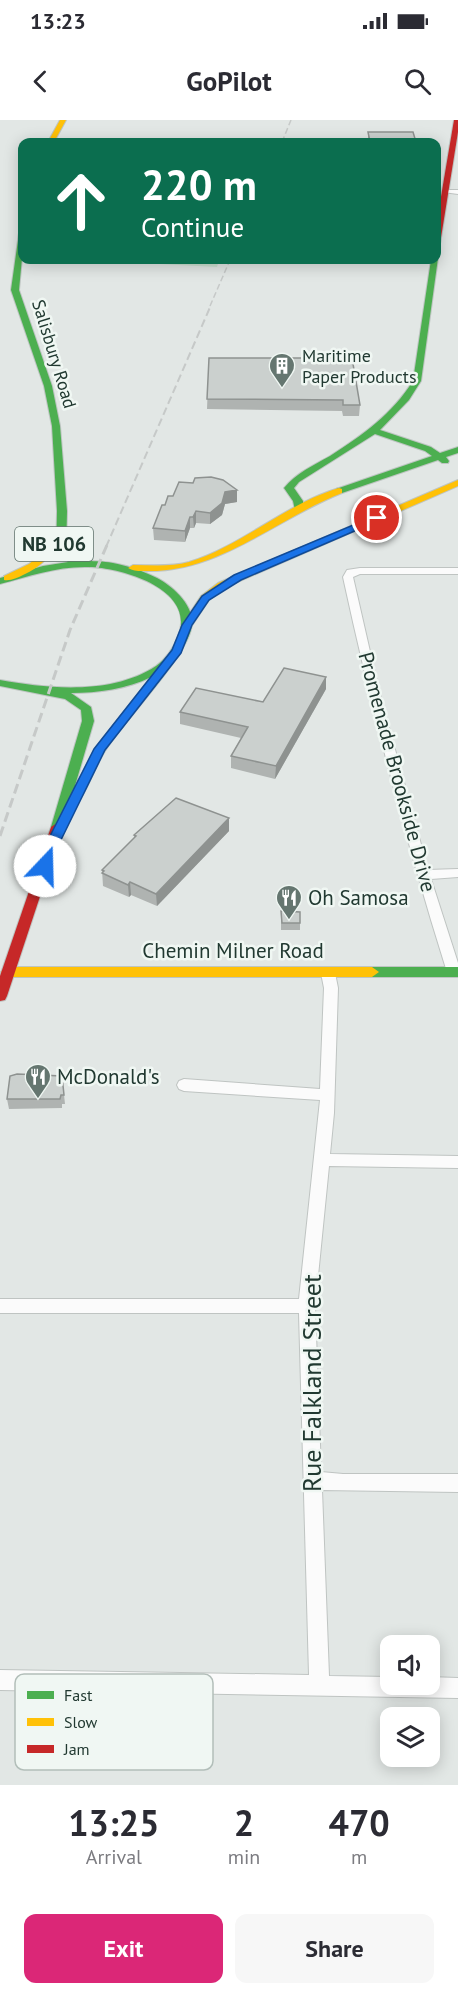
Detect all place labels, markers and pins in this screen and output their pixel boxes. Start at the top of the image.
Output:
place label: Maritime Paper Products [302,344,417,388]
building icon: Maritime Paper Products [267,351,297,389]
pin [351,492,402,543]
restaurant icon: Oh Samosa [274,883,304,921]
place label: Oh Samosa [308,884,409,911]
restaurant icon: McDonald's [23,1062,53,1100]
place label: McDonald's [57,1063,160,1090]

